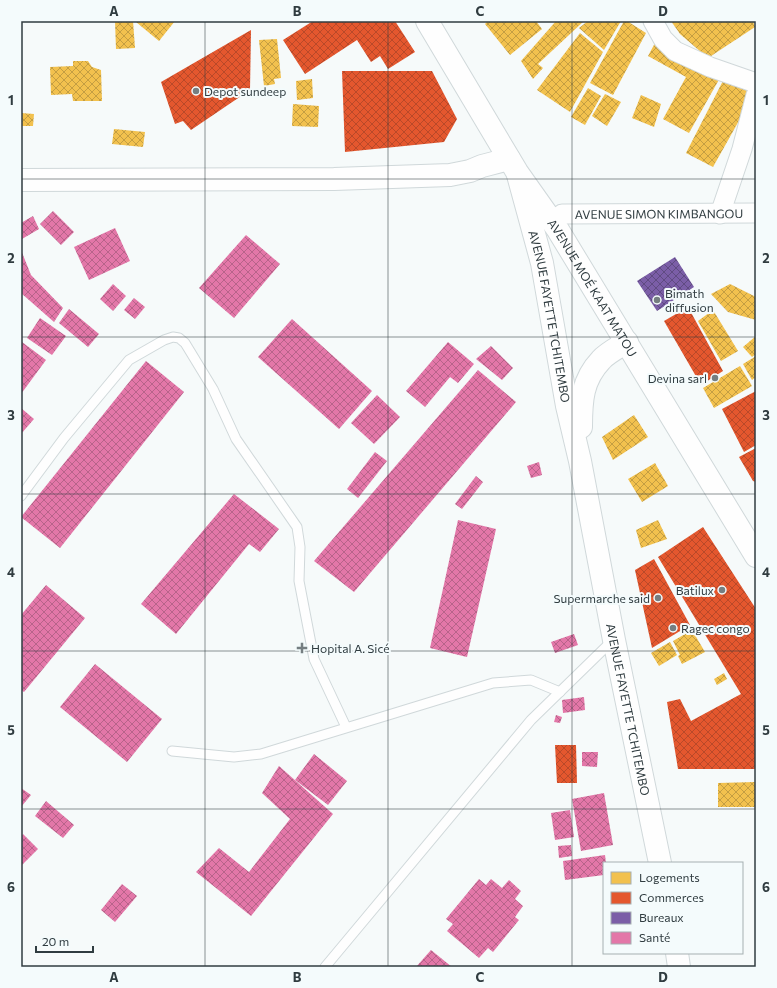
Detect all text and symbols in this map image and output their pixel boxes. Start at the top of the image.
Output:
text: A [109,3,119,19]
text: B [293,3,302,19]
text: C [476,3,485,19]
text: D [658,3,668,19]
place label: Depot sundeep [204,84,286,98]
marker: Depot sundeep [191,86,201,96]
text: 1 [8,92,14,108]
text: 1 [763,92,769,108]
street label: AVENUE SIMON KIMBANGOU [575,206,743,221]
street label: AVENUE MOÉ KAAT MATOU [545,216,640,359]
street label: AVENUE FAYETTE TCHITEMBO [526,228,573,404]
text: 2 [7,250,15,266]
text: 2 [762,250,770,266]
place label: Bimath diffusion [665,286,714,314]
marker: Bimath diffusion [652,295,662,305]
place label: Devina sarl [648,371,707,385]
marker: Devina sarl [710,373,720,383]
text: 3 [7,407,15,423]
text: 3 [762,407,770,423]
text: 4 [7,564,15,580]
text: 4 [762,564,770,580]
place label: Batilux [676,583,715,597]
marker: Batilux [717,585,727,595]
place label: Supermarche said [554,591,650,605]
marker: Supermarche said [653,593,663,603]
place label: Ragec congo [681,621,750,635]
street label: AVENUE FAYETTE TCHITEMBO [604,622,653,797]
marker: Ragec congo [668,623,678,633]
place label: Hopital A. Sicé [311,641,390,655]
marker: Hopital A. Sicé [296,642,308,654]
text: 5 [7,722,15,738]
text: 5 [762,722,770,738]
legend [603,862,743,954]
text: Logements [639,870,700,884]
text: 6 [7,879,15,895]
text: 6 [762,879,770,895]
text: Commerces [639,890,704,904]
text: Bureaux [639,910,684,924]
scale bar [36,928,93,954]
text: Santé [639,930,670,944]
text: 20 m [42,934,69,948]
text: A [109,969,119,985]
text: B [293,969,302,985]
text: C [476,969,485,985]
text: D [658,969,668,985]

